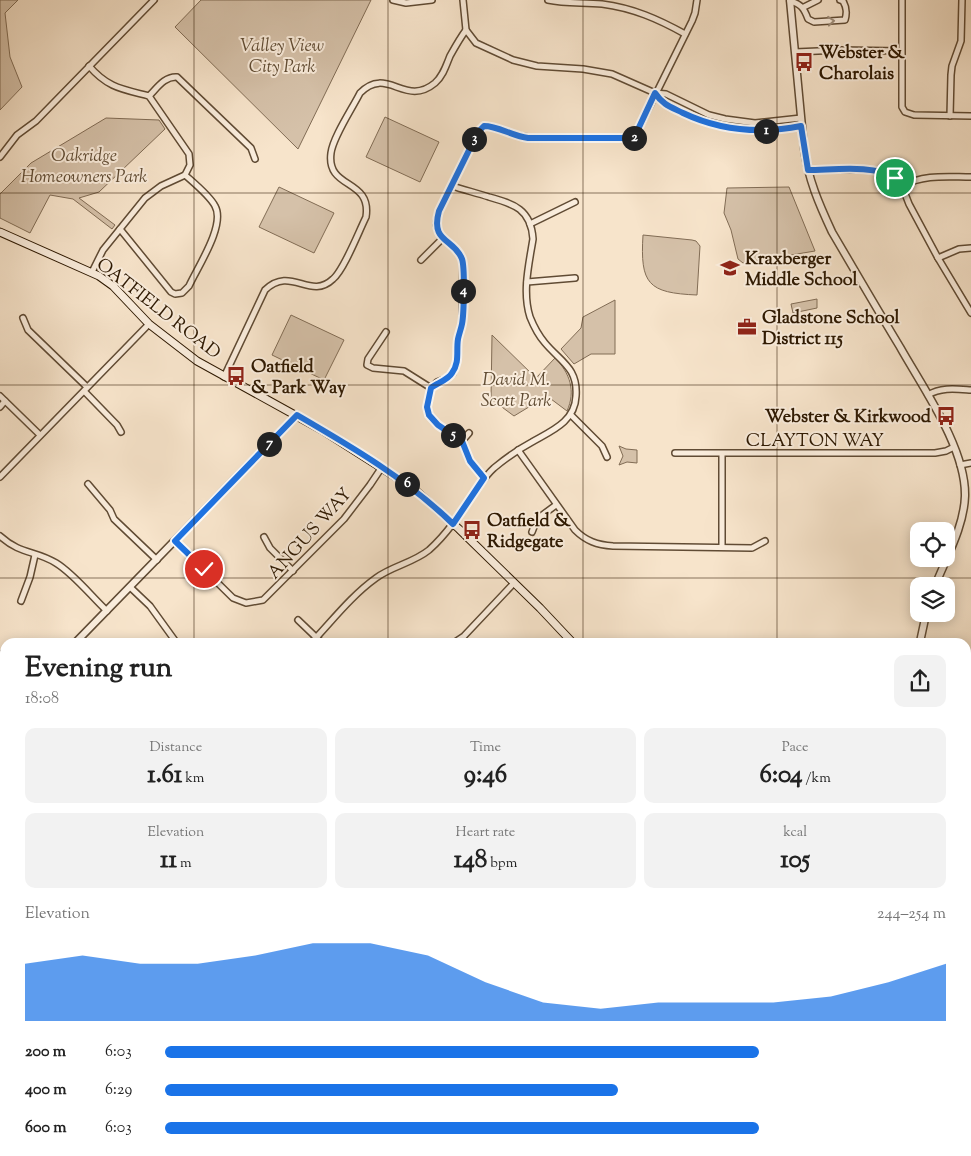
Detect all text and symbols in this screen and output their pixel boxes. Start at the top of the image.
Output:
one-way arrow [828,16,836,27]
park label: Valley View City Park [240,34,324,81]
place label: Webster & Charolais [819,41,905,88]
bus stop icon: Webster & Charolais [793,51,815,73]
pin: 1 [754,118,778,144]
text: 1 [764,121,769,141]
pin: 3 [462,126,486,152]
pin: 2 [622,126,646,150]
text: 2 [631,128,638,148]
text: 3 [472,129,477,149]
park label: Oakridge Homeowners Park [21,144,147,191]
pin [874,157,916,199]
icon: arrive [881,164,909,192]
place label: Kraxberger Middle School [745,247,859,294]
street label: OATFIELD ROAD [90,253,226,366]
school or university icon: Kraxberger Middle School [719,257,741,279]
pin: 4 [450,278,476,304]
text: 4 [460,281,467,301]
place label: Gladstone School District 115 [762,306,900,353]
office icon: Gladstone School District 115 [736,316,758,338]
place label: Oatfield & Park Way [251,355,346,402]
bus stop icon: Oatfield & Park Way [225,365,247,387]
park label: David M. Scott Park [481,368,551,415]
place label: Webster & Kirkwood [765,405,932,431]
bus stop icon: Webster & Kirkwood [935,405,957,427]
pin: 5 [440,422,466,448]
text: 5 [451,425,456,445]
street label: CLAYTON WAY [746,429,884,455]
pin: 7 [256,432,282,456]
text: 7 [266,434,273,454]
pin: 6 [394,472,420,496]
text: 6 [404,474,411,494]
street label: ANGUS WAY [262,483,359,586]
place label: Oatfield & Ridgegate [487,509,572,556]
bus stop icon: Oatfield & Ridgegate [461,519,483,541]
map controls [910,522,955,622]
button: locate [910,522,955,567]
pin [183,548,225,590]
icon: check [190,555,218,583]
button: layers [910,577,955,622]
text: Evening run [25,649,172,689]
button: share [894,655,946,707]
text: 18:08 [25,688,59,711]
text: Distance [149,738,202,758]
text: Time [470,738,501,758]
text: Pace [782,738,809,758]
text: 1.61 [147,758,182,794]
text: 9:46 [464,758,507,794]
text: 6:04 [759,758,803,794]
text: km [182,769,204,789]
text: /km [803,769,831,789]
text: Elevation [147,823,204,843]
text: Heart rate [456,823,515,843]
text: kcal [783,823,807,843]
text: 11 [160,843,177,879]
text: 148 [454,843,487,879]
text: 105 [780,843,810,879]
text: m [177,854,192,874]
text: bpm [487,854,517,874]
text: Elevation [25,903,90,926]
text: 244–254 m [877,903,946,926]
text: 200 m [25,1041,66,1064]
text: 6:03 [105,1041,132,1064]
text: 400 m [25,1079,67,1102]
text: 6:29 [105,1079,132,1102]
text: 600 m [25,1117,67,1140]
text: 6:03 [105,1117,132,1140]

